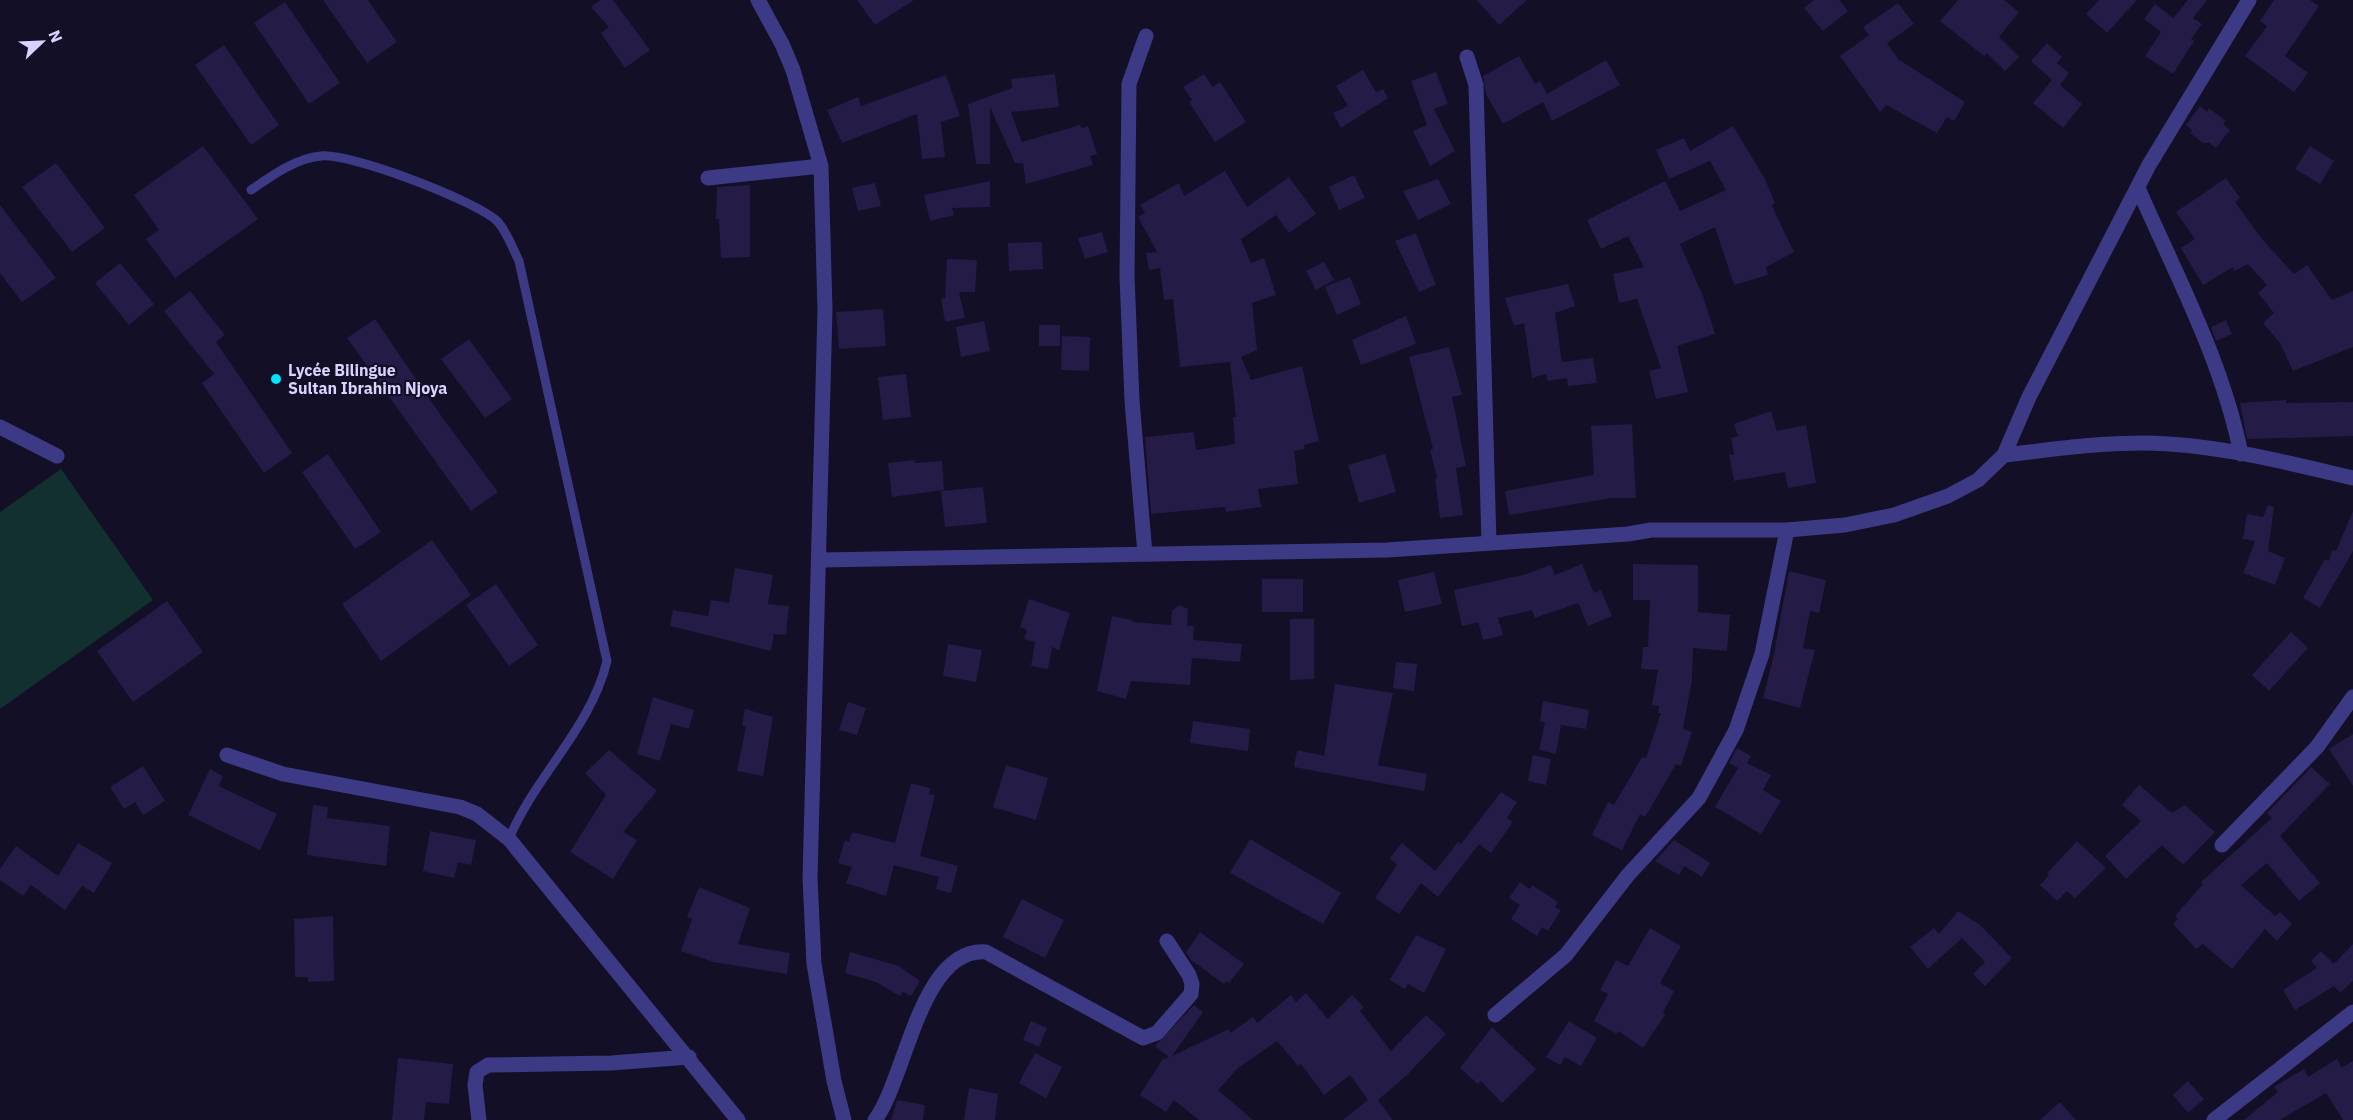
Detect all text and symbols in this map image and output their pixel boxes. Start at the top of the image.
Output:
north arrow [12,12,72,72]
text: N [44,27,67,45]
place label: Lycée Bilingue Sultan Ibrahim Njoya [288,360,447,398]
marker: Lycée Bilingue Sultan Ibrahim Njoya [269,372,283,386]

